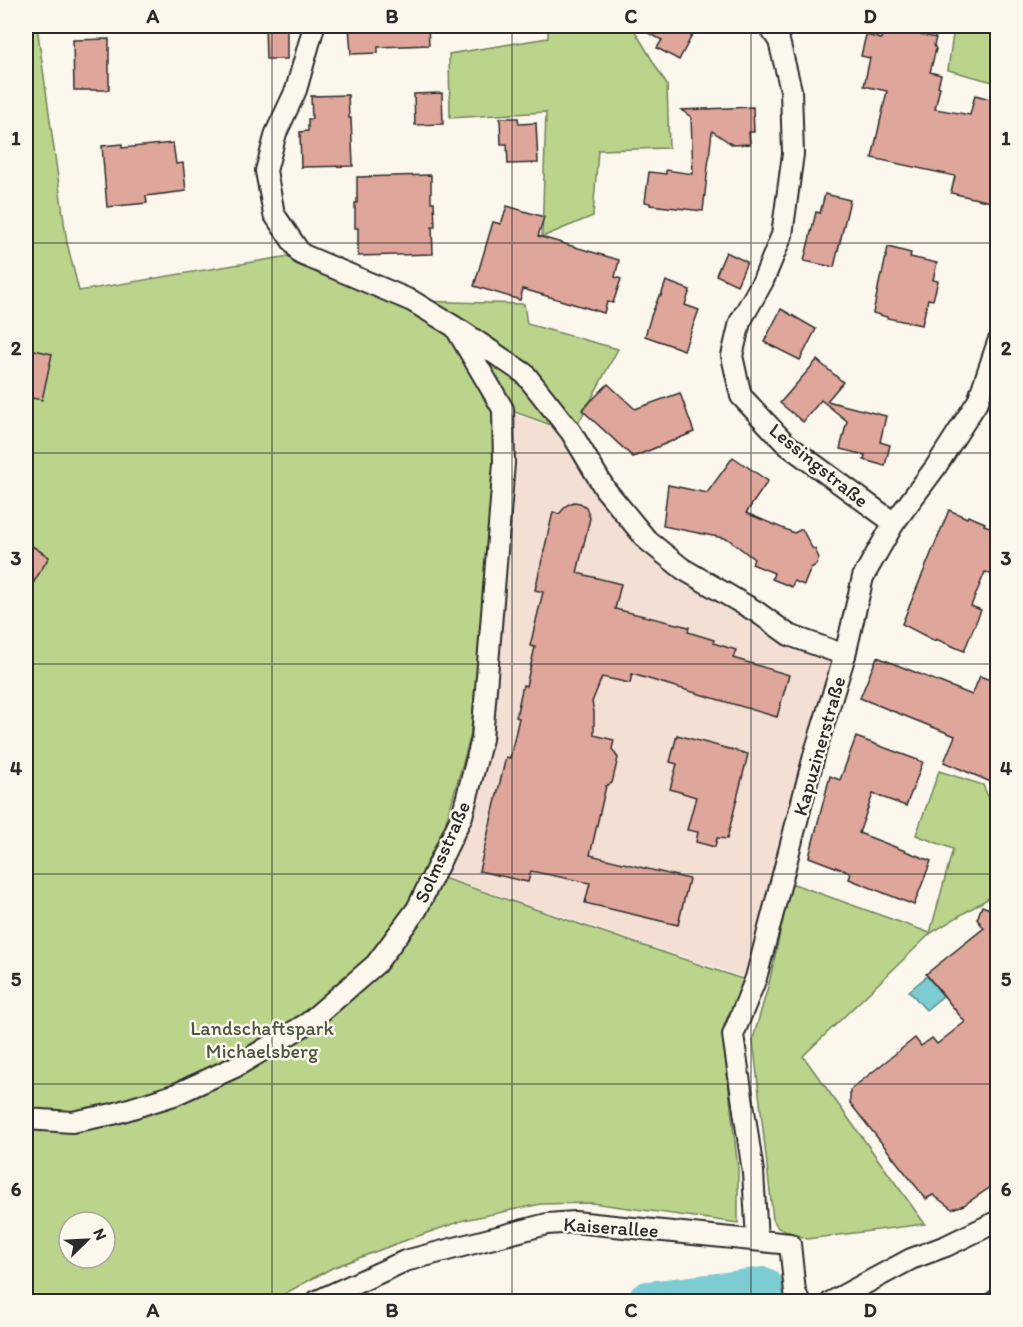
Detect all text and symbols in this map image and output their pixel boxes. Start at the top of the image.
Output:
text: A [146,4,160,28]
text: B [386,4,399,28]
text: C [625,4,638,28]
text: D [863,4,877,28]
text: 1 [11,126,21,150]
text: 1 [1001,126,1011,150]
text: 2 [11,336,22,360]
text: 2 [1001,336,1012,360]
street label: Lessingstraße [765,418,873,512]
text: 3 [11,546,22,570]
text: 3 [1001,546,1012,570]
street label: Kapuzinerstraße [788,674,850,818]
text: 4 [10,756,22,780]
text: 4 [1000,756,1012,780]
street label: Solmsstraße [409,797,475,907]
text: 5 [11,967,22,991]
text: 5 [1001,967,1012,991]
park label: Landschaftspark Michaelsberg [190,1016,334,1063]
text: 6 [11,1177,22,1201]
text: 6 [1001,1177,1012,1201]
north arrow [57,1210,117,1270]
street label: Kaiserallee [563,1212,659,1242]
text: N [89,1225,111,1243]
text: A [146,1298,160,1322]
text: B [386,1298,399,1322]
text: C [625,1298,638,1322]
text: D [863,1298,877,1322]

